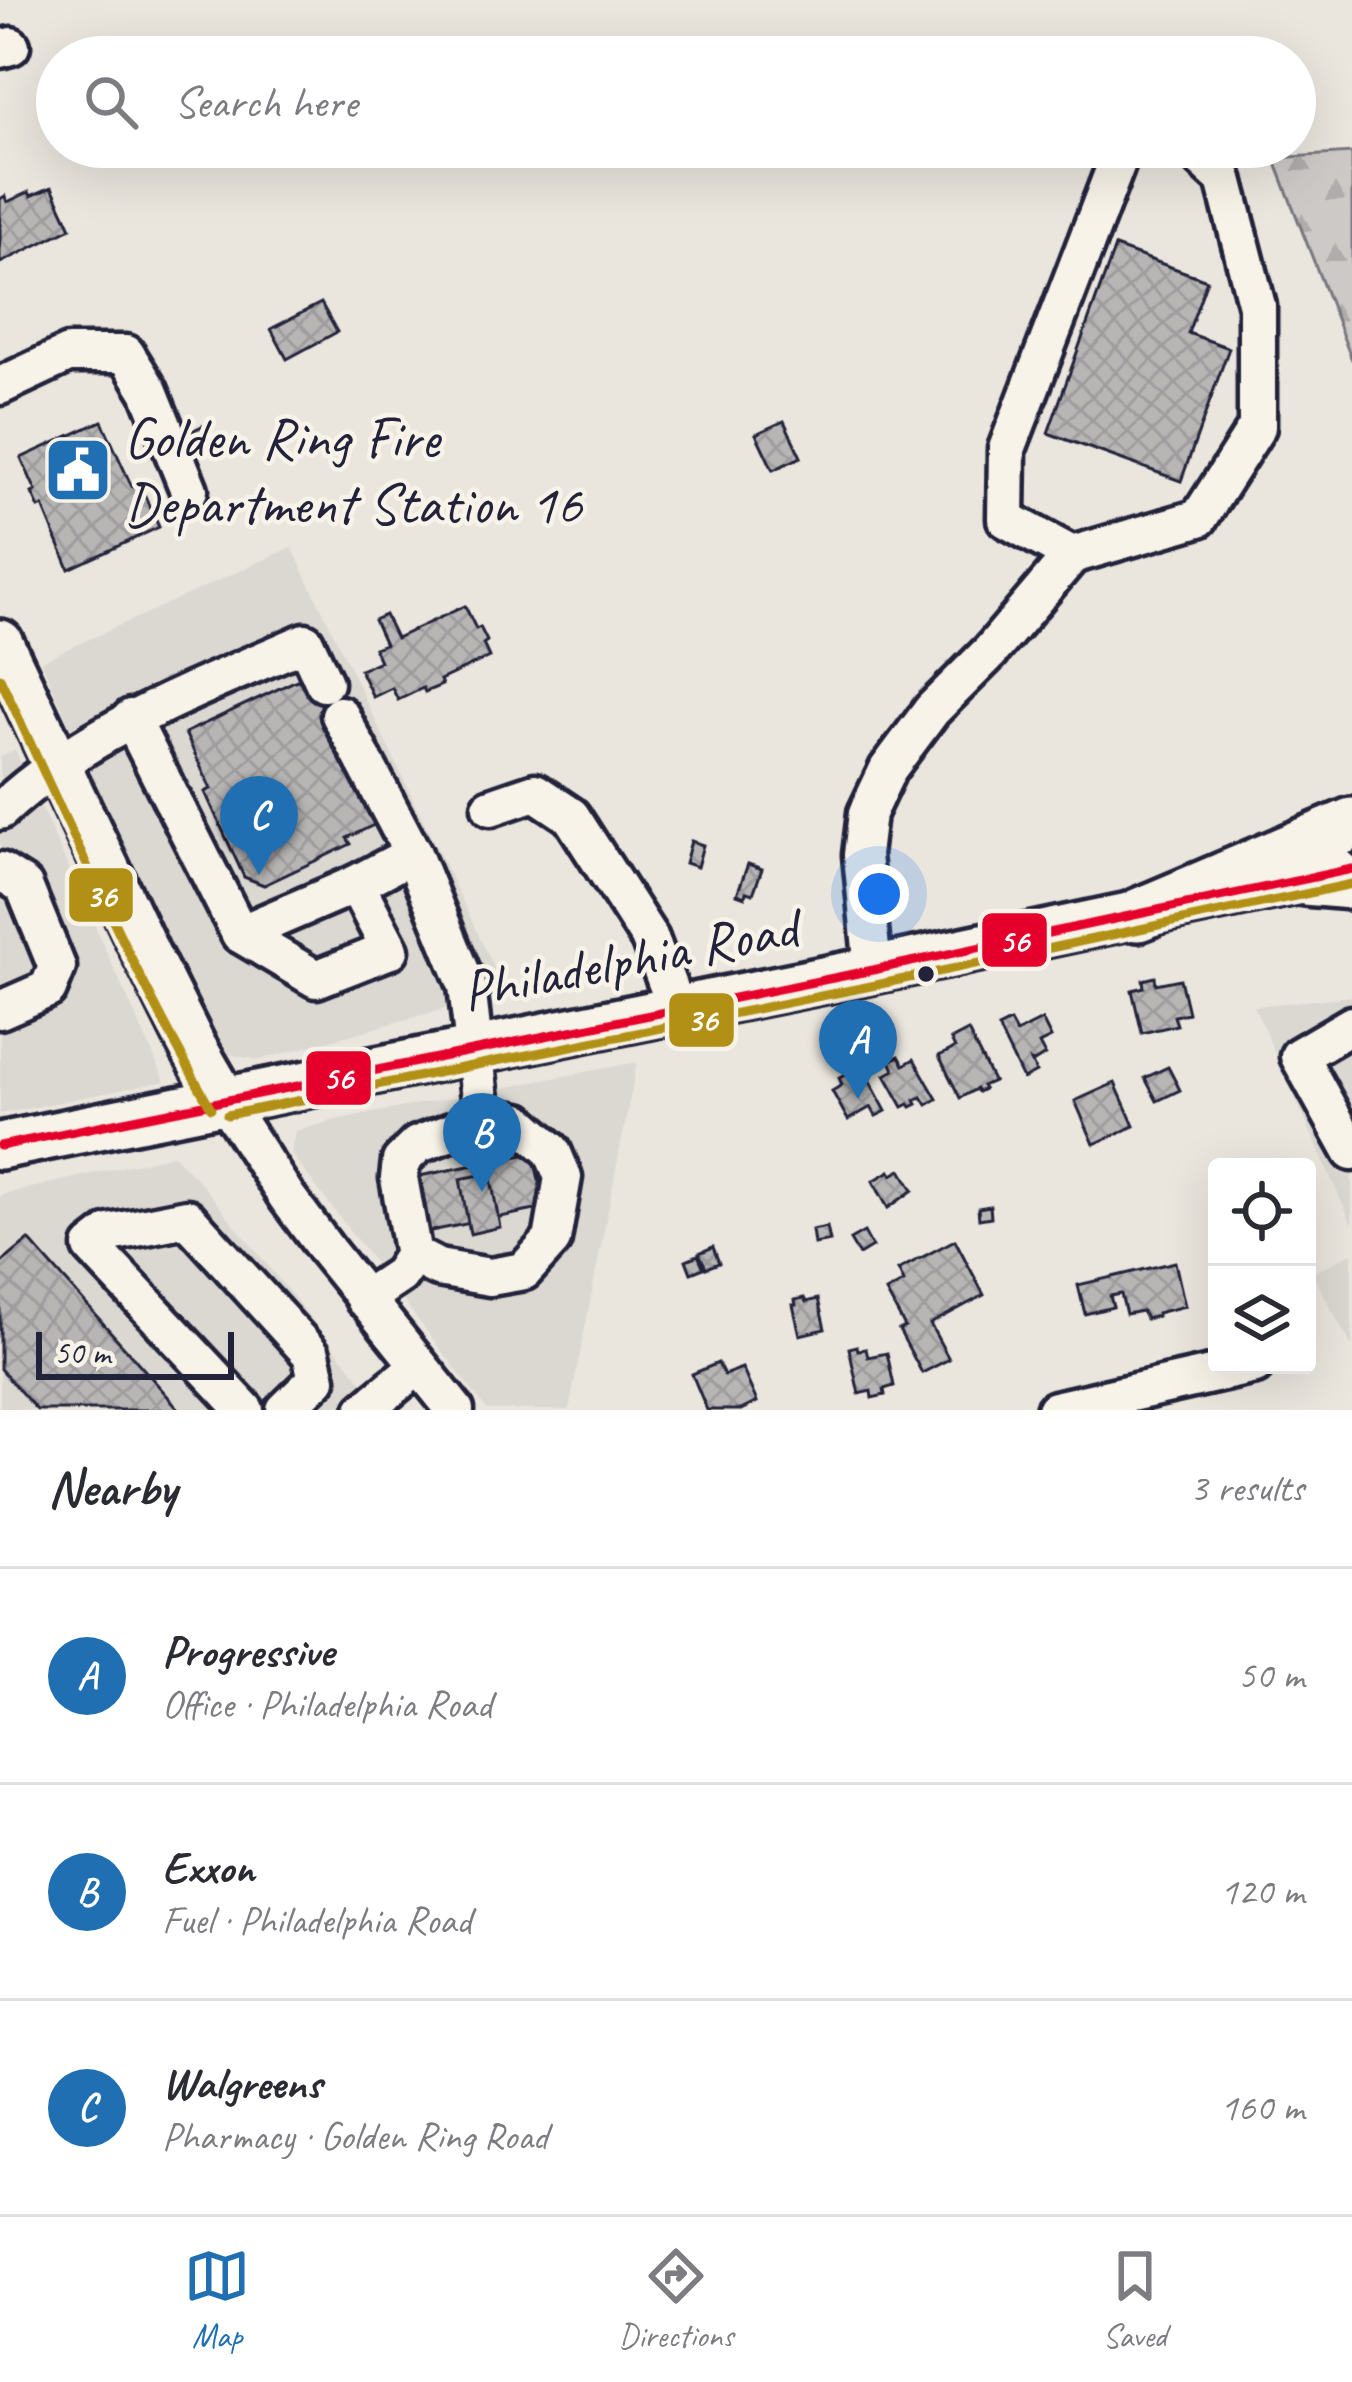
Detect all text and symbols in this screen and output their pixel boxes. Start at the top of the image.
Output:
search box [36,36,1316,168]
icon: search [78,69,144,135]
text: Search here [174,74,357,131]
place label: Golden Ring Fire Department Station 16 [124,402,584,540]
public building icon: Golden Ring Fire Department Station 16 [43,435,113,505]
pin: C [220,776,298,875]
your location [849,864,909,924]
line badge: 36 [67,866,135,924]
text: 36 [86,875,119,917]
street label: Philadelphia Road [456,890,811,1027]
line badge: 56 [980,911,1049,969]
text: 56 [999,920,1031,962]
unlabelled marker [915,963,937,985]
line badge: 36 [667,991,736,1049]
text: 36 [687,999,720,1041]
pin: A [819,1000,897,1099]
line badge: 56 [304,1049,373,1107]
text: 56 [323,1057,355,1099]
pin: B [443,1093,521,1192]
map controls [1208,1158,1316,1374]
button: locate [1208,1158,1316,1266]
button: layers [1208,1266,1316,1374]
scale bar [36,1326,234,1379]
text: 50 m [54,1332,110,1374]
text: Nearby [48,1456,176,1520]
text: 3 results [1190,1464,1304,1513]
text: Progressive [162,1623,333,1680]
text: A [77,1651,97,1700]
text: 50 m [1238,1651,1304,1700]
text: Office · Philadelphia Road [162,1680,492,1729]
text: Exxon [162,1839,254,1896]
text: B [77,1867,97,1916]
text: 120 m [1220,1867,1304,1916]
text: Fuel · Philadelphia Road [162,1896,471,1945]
text: Walgreens [162,2055,322,2112]
text: C [78,2083,96,2132]
text: 160 m [1220,2083,1304,2132]
text: Pharmacy · Golden Ring Road [162,2112,548,2161]
tab: Map [184,2243,250,2357]
tab: Directions [619,2243,733,2357]
tab: Saved [1102,2243,1168,2357]

